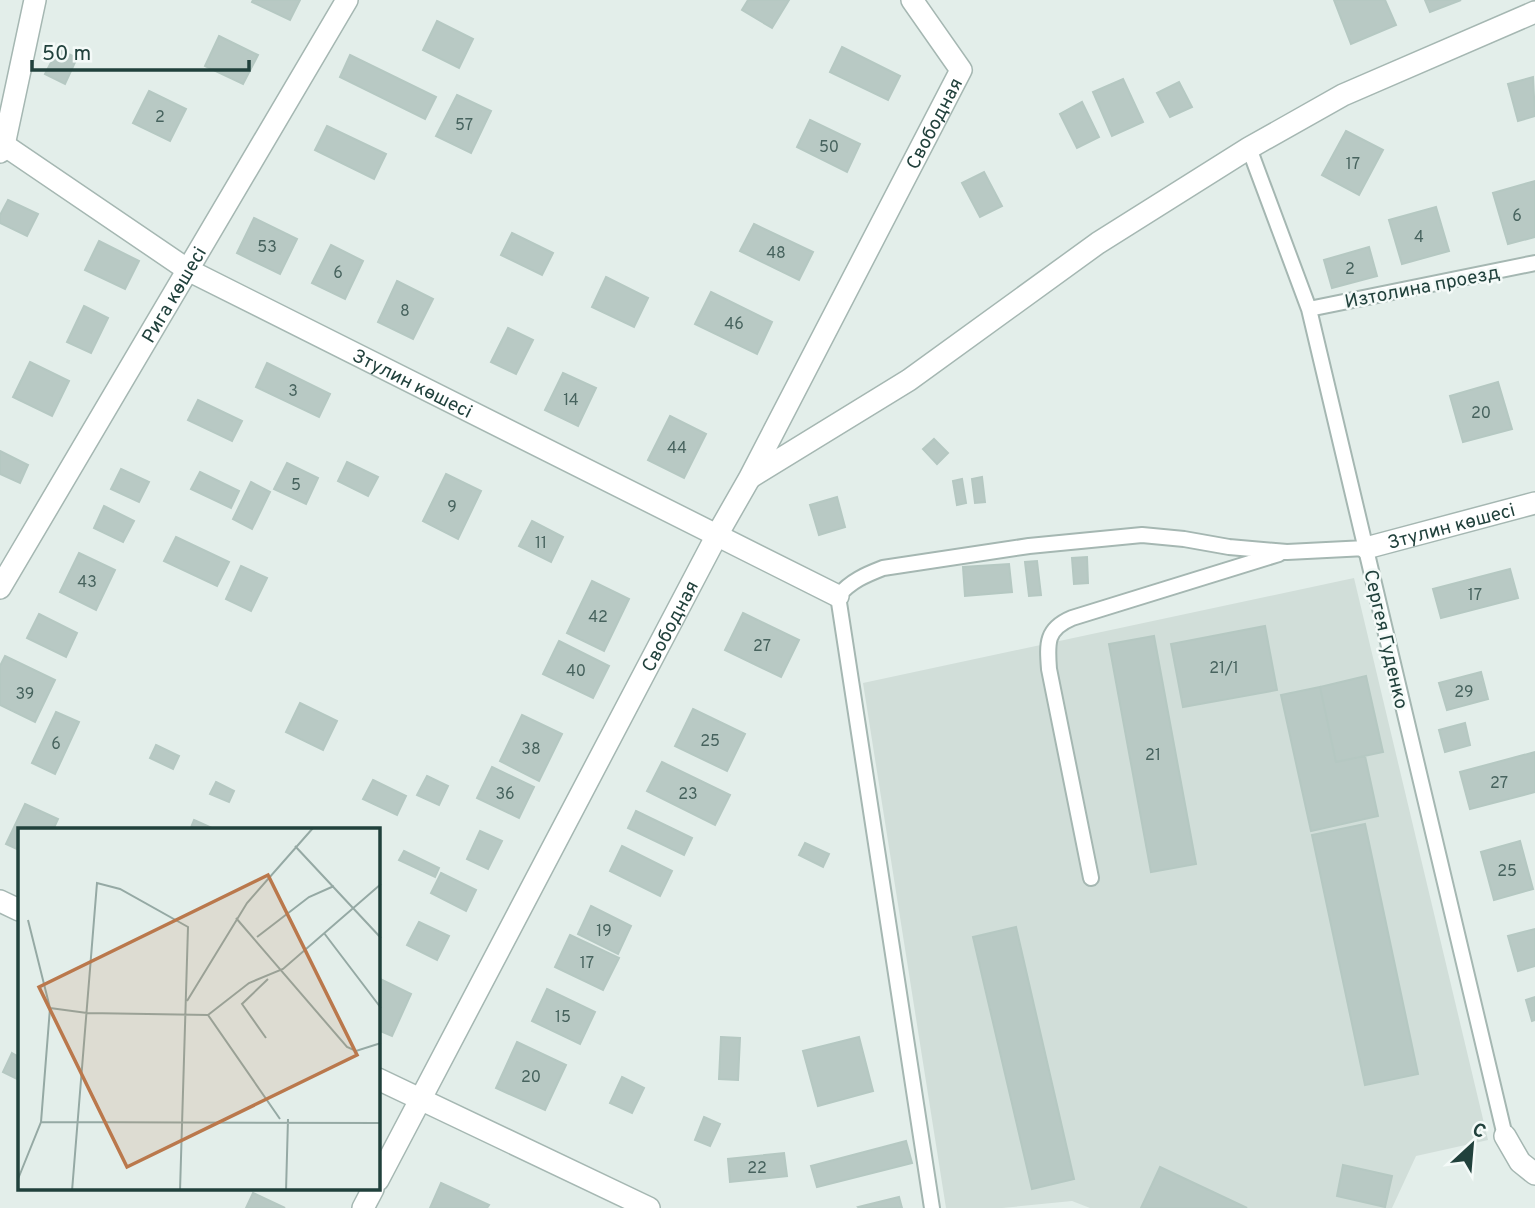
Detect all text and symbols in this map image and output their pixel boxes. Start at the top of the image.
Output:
scale bar [32,28,248,72]
text: 50 m [42,41,91,68]
street label: Свободная [902,74,969,174]
house number: 2 [155,108,165,128]
house number: 57 [455,116,473,136]
house number: 50 [819,138,839,158]
house number: 17 [1346,155,1360,175]
house number: 6 [1512,207,1522,227]
house number: 4 [1414,228,1424,248]
house number: 53 [257,238,277,258]
street label: Рига көшесі [137,243,213,348]
house number: 48 [766,244,786,264]
house number: 2 [1345,260,1355,280]
street label: Изтолина проезд [1343,261,1502,315]
house number: 6 [333,264,343,284]
house number: 8 [400,302,410,322]
house number: 46 [724,315,744,335]
street label: Зтулин көшесі [348,344,476,425]
house number: 3 [288,382,298,402]
house number: 14 [563,391,579,411]
house number: 20 [1471,404,1491,424]
house number: 44 [667,439,687,459]
house number: 5 [291,476,301,496]
house number: 9 [447,498,457,518]
street label: Зтулин көшесі [1385,499,1518,556]
house number: 11 [535,534,547,554]
street label: Сергея Гуденко [1357,567,1413,711]
house number: 43 [77,573,97,593]
street label: Свободная [637,577,705,677]
house number: 17 [1468,586,1482,606]
house number: 42 [588,608,608,628]
house number: 27 [753,637,771,657]
house number: 21/1 [1209,659,1239,679]
house number: 40 [566,662,586,682]
house number: 29 [1454,683,1474,703]
house number: 39 [16,685,34,705]
house number: 25 [700,732,720,752]
house number: 6 [51,735,61,755]
house number: 38 [521,740,541,760]
house number: 21 [1145,746,1161,766]
house number: 27 [1490,774,1508,794]
house number: 36 [495,785,515,805]
house number: 23 [678,785,698,805]
inset map [18,828,380,1190]
house number: 25 [1497,862,1517,882]
house number: 19 [596,922,612,942]
house number: 17 [580,954,594,974]
house number: 15 [555,1008,571,1028]
house number: 20 [521,1068,541,1088]
north arrow [1437,1110,1507,1180]
text: С [1468,1118,1489,1145]
house number: 22 [747,1159,767,1179]

